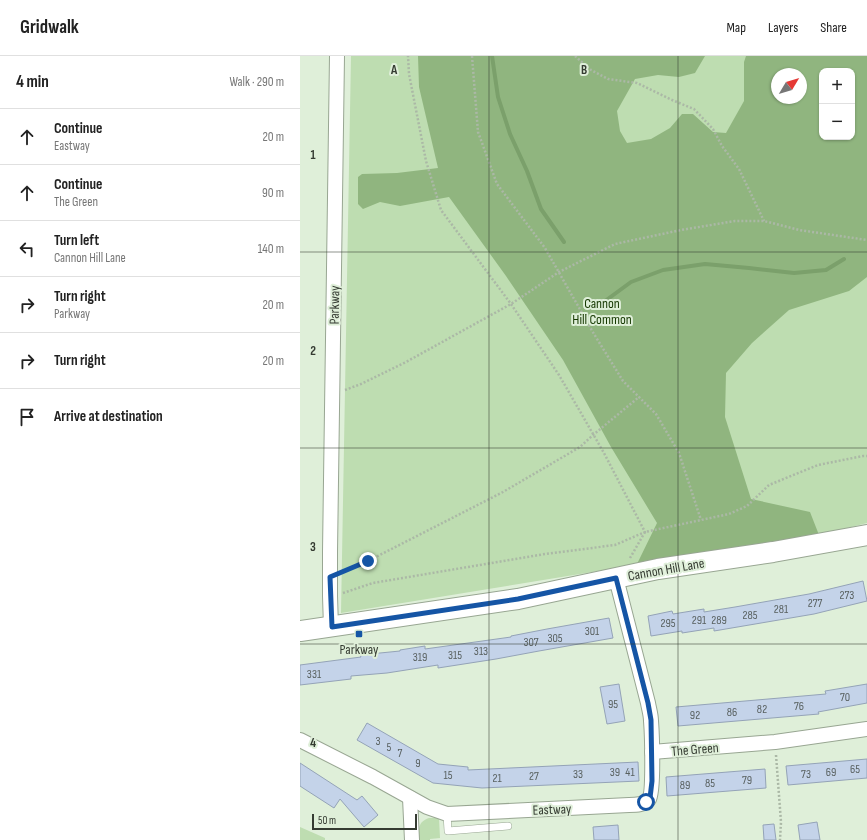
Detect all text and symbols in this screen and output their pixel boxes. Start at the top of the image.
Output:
text: Gridwalk [20,16,79,39]
text: Map [726,19,746,36]
text: Layers [768,19,798,36]
text: Share [820,19,847,36]
text: A [390,62,398,78]
text: B [581,62,587,78]
north arrow [771,68,807,104]
map controls [819,68,855,140]
button: + [819,68,855,104]
text: 4 min [16,72,49,92]
text: Walk · 290 m [229,74,284,90]
button: − [819,104,855,140]
text: Continue [54,119,103,138]
icon: ahead [16,126,38,148]
text: 20 m [262,129,284,145]
text: Eastway [54,138,90,154]
text: 1 [310,147,316,163]
text: Continue [54,175,103,194]
icon: ahead [16,182,38,204]
text: 90 m [262,185,284,201]
text: The Green [54,194,98,210]
text: Turn left [54,231,99,250]
icon: left [16,238,38,260]
text: 140 m [258,241,284,257]
text: Cannon Hill Lane [54,250,126,266]
street label: Parkway [326,285,343,325]
text: Turn right [54,287,106,306]
icon: right [16,294,38,316]
park label: Cannon Hill Common [572,295,632,328]
text: 20 m [262,297,284,313]
text: Parkway [54,306,90,322]
text: 2 [310,343,316,359]
icon: right [16,350,38,372]
text: Turn right [54,351,106,370]
text: 20 m [262,353,284,369]
icon: arrive [16,406,38,428]
text: Arrive at destination [54,407,163,426]
text: 3 [310,539,316,555]
route end [359,552,377,570]
street label: Cannon Hill Lane [627,554,706,585]
house number: 273 [840,588,854,603]
house number: 277 [808,596,822,611]
house number: 281 [774,602,789,617]
house number: 285 [742,608,758,623]
house number: 291 [692,613,707,628]
house number: 289 [711,613,727,628]
house number: 295 [660,616,676,631]
house number: 301 [585,624,600,639]
marker: Parkway [354,629,364,639]
house number: 305 [547,631,563,646]
house number: 307 [523,635,539,650]
place label: Parkway [340,641,379,658]
house number: 313 [474,644,488,659]
house number: 315 [448,648,462,663]
house number: 319 [413,650,427,665]
house number: 331 [307,667,322,682]
house number: 70 [840,690,850,705]
house number: 95 [608,697,618,712]
house number: 76 [794,699,804,714]
house number: 82 [757,702,767,717]
house number: 86 [727,705,737,720]
house number: 92 [690,708,700,723]
house number: 3 [375,734,381,749]
text: 4 [310,735,316,751]
street label: The Green [671,739,719,760]
house number: 5 [387,740,392,755]
house number: 7 [398,746,403,761]
house number: 9 [415,756,421,771]
house number: 65 [850,762,860,777]
house number: 39 [610,765,620,780]
house number: 41 [625,765,635,780]
house number: 69 [826,765,836,780]
house number: 33 [573,767,583,782]
house number: 73 [801,767,811,782]
house number: 15 [443,768,453,783]
house number: 27 [529,769,539,784]
house number: 21 [492,771,502,786]
house number: 79 [742,773,752,788]
house number: 85 [705,776,715,791]
house number: 89 [680,778,690,793]
route start [637,793,655,811]
street label: Eastway [532,800,572,819]
scale bar [312,812,417,831]
text: 50 m [318,814,336,827]

